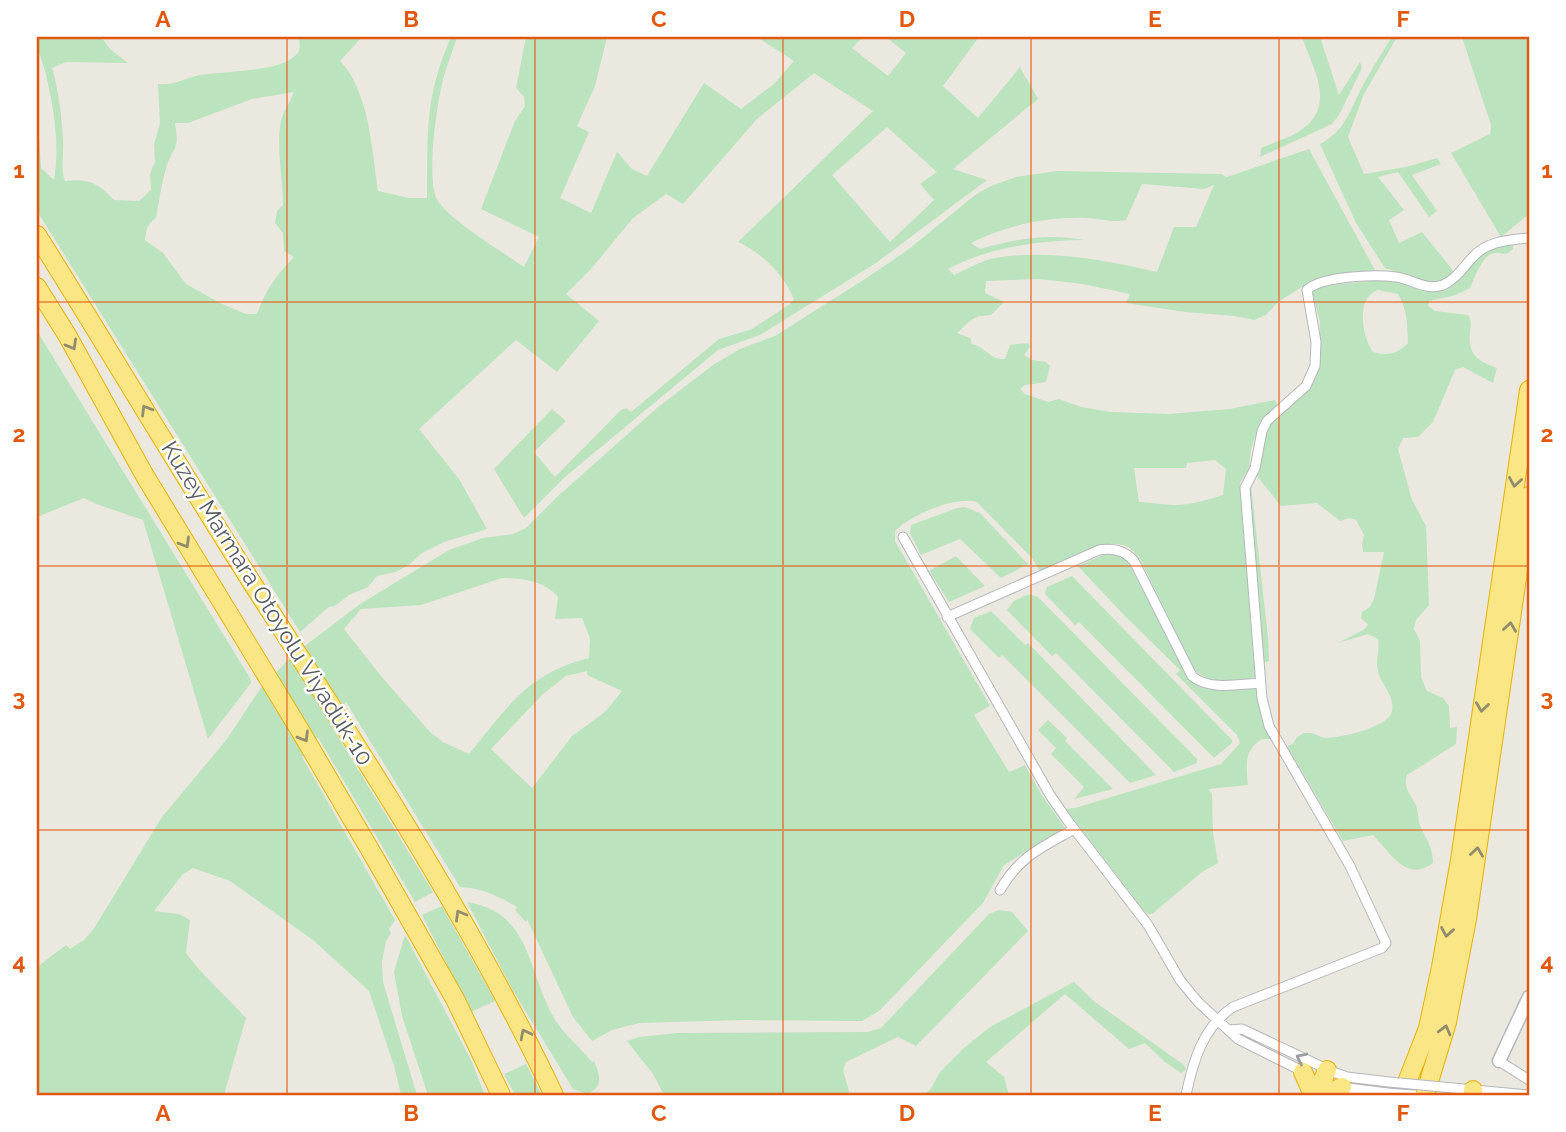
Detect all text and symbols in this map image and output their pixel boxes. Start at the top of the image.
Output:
text: A [155,5,171,32]
text: B [403,5,419,32]
text: C [651,5,667,32]
text: D [899,5,915,32]
text: E [1148,5,1162,32]
text: F [1396,5,1410,32]
text: 1 [13,156,25,183]
text: 1 [1541,156,1553,183]
one-way arrow [64,338,77,351]
one-way arrow [141,405,154,418]
text: 2 [13,420,25,447]
text: 2 [1541,420,1553,447]
street label: Kuzey Marmara Otoyolu Viyadük-10 [157,436,379,770]
one-way arrow [1508,476,1523,488]
one-way arrow [177,535,190,548]
one-way arrow [1502,621,1517,633]
text: 3 [13,684,25,711]
text: 3 [1541,684,1553,711]
one-way arrow [1475,701,1490,713]
one-way arrow [296,730,309,742]
one-way arrow [1469,846,1484,858]
one-way arrow [455,910,468,923]
one-way arrow [1440,926,1455,938]
text: 4 [12,948,26,975]
text: 4 [1540,948,1554,975]
one-way arrow [1437,1024,1451,1036]
one-way arrow [519,1029,533,1041]
one-way arrow [1296,1052,1308,1066]
text: A [155,1099,171,1126]
text: B [403,1099,419,1126]
text: C [651,1099,667,1126]
text: D [899,1099,915,1126]
text: E [1148,1099,1162,1126]
text: F [1396,1099,1410,1126]

